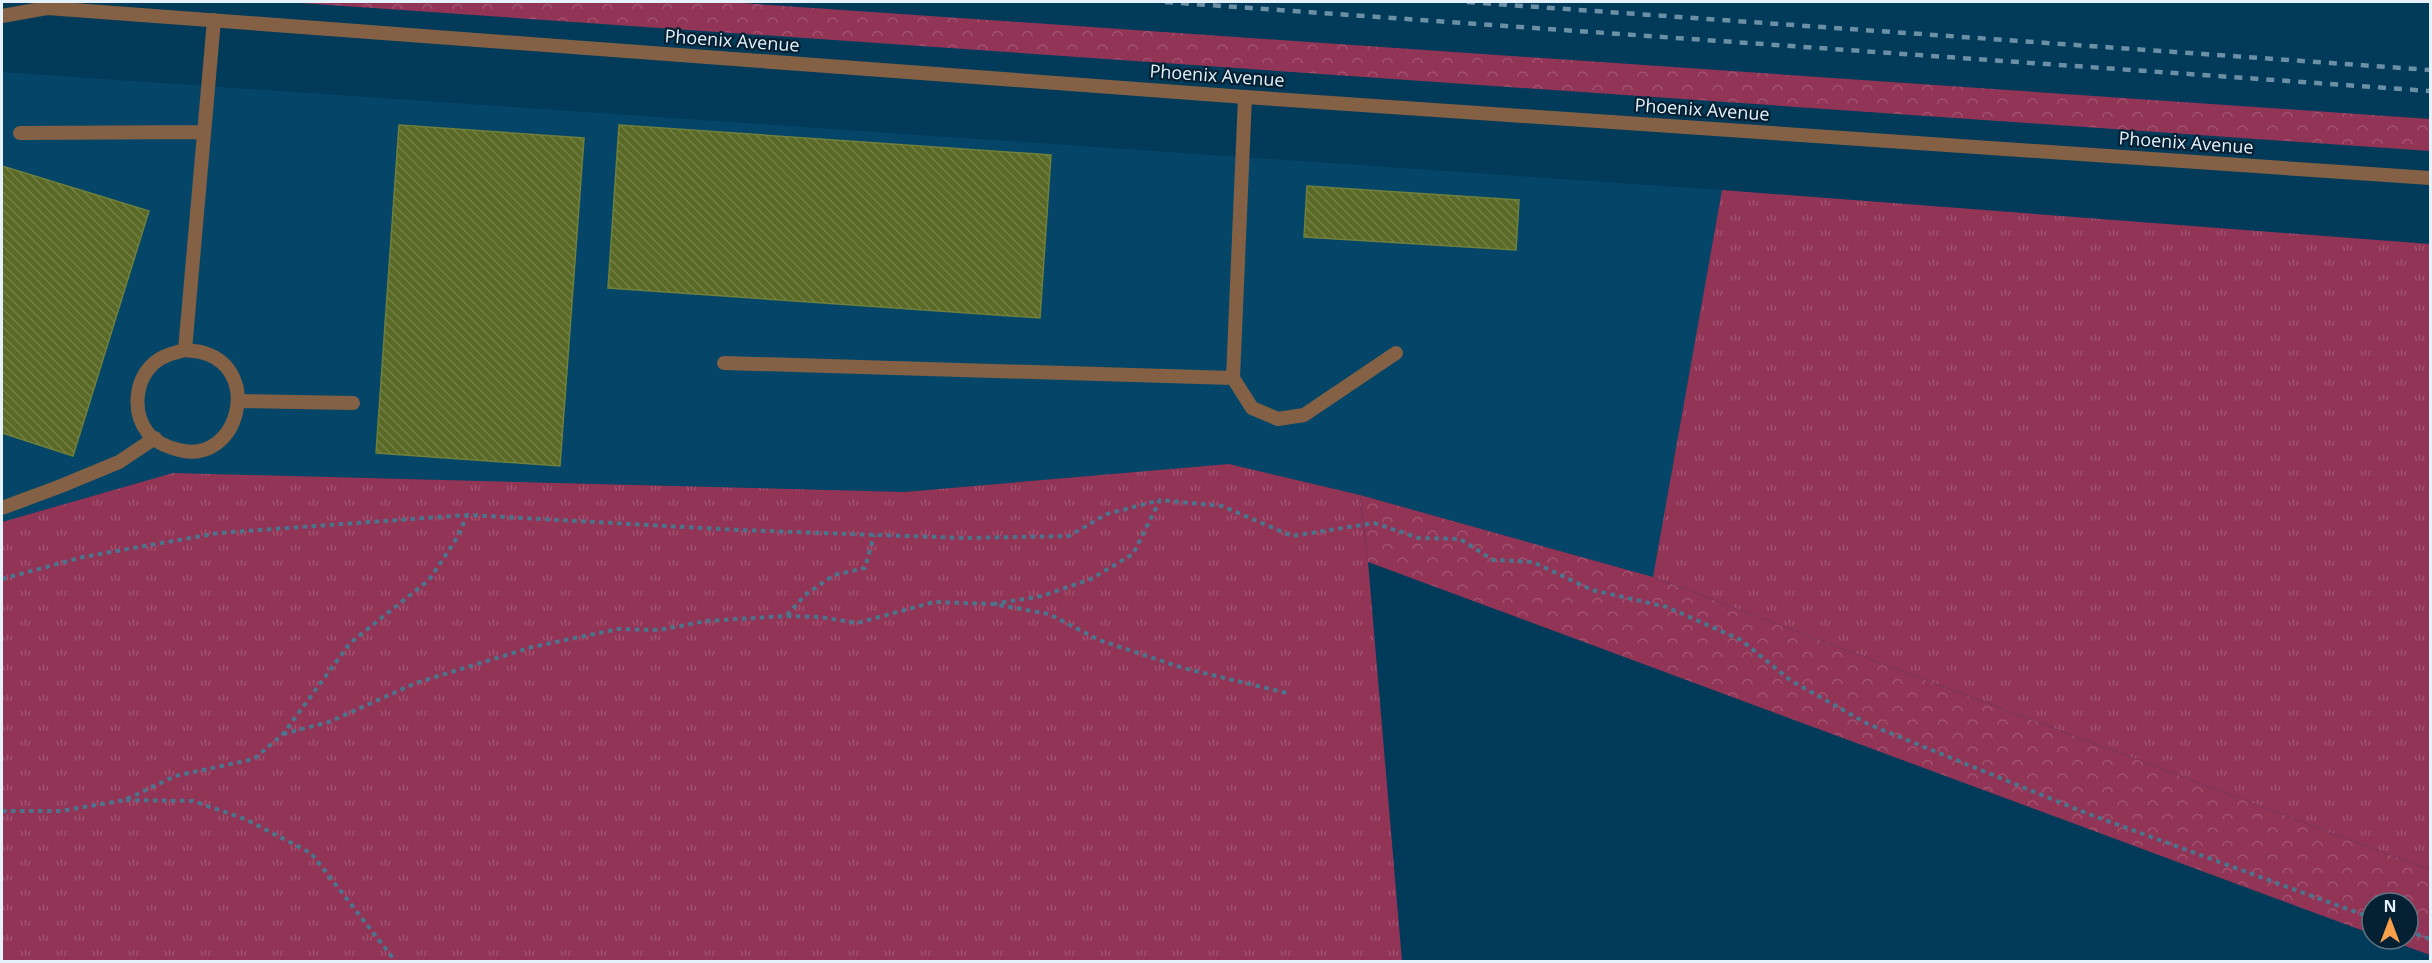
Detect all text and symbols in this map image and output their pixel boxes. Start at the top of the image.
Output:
street label: Phoenix Avenue [664,23,800,57]
street label: Phoenix Avenue [1149,58,1285,92]
street label: Phoenix Avenue [1634,92,1770,126]
street label: Phoenix Avenue [2118,125,2254,159]
north arrow [2360,891,2420,951]
text: N [2383,895,2397,917]

